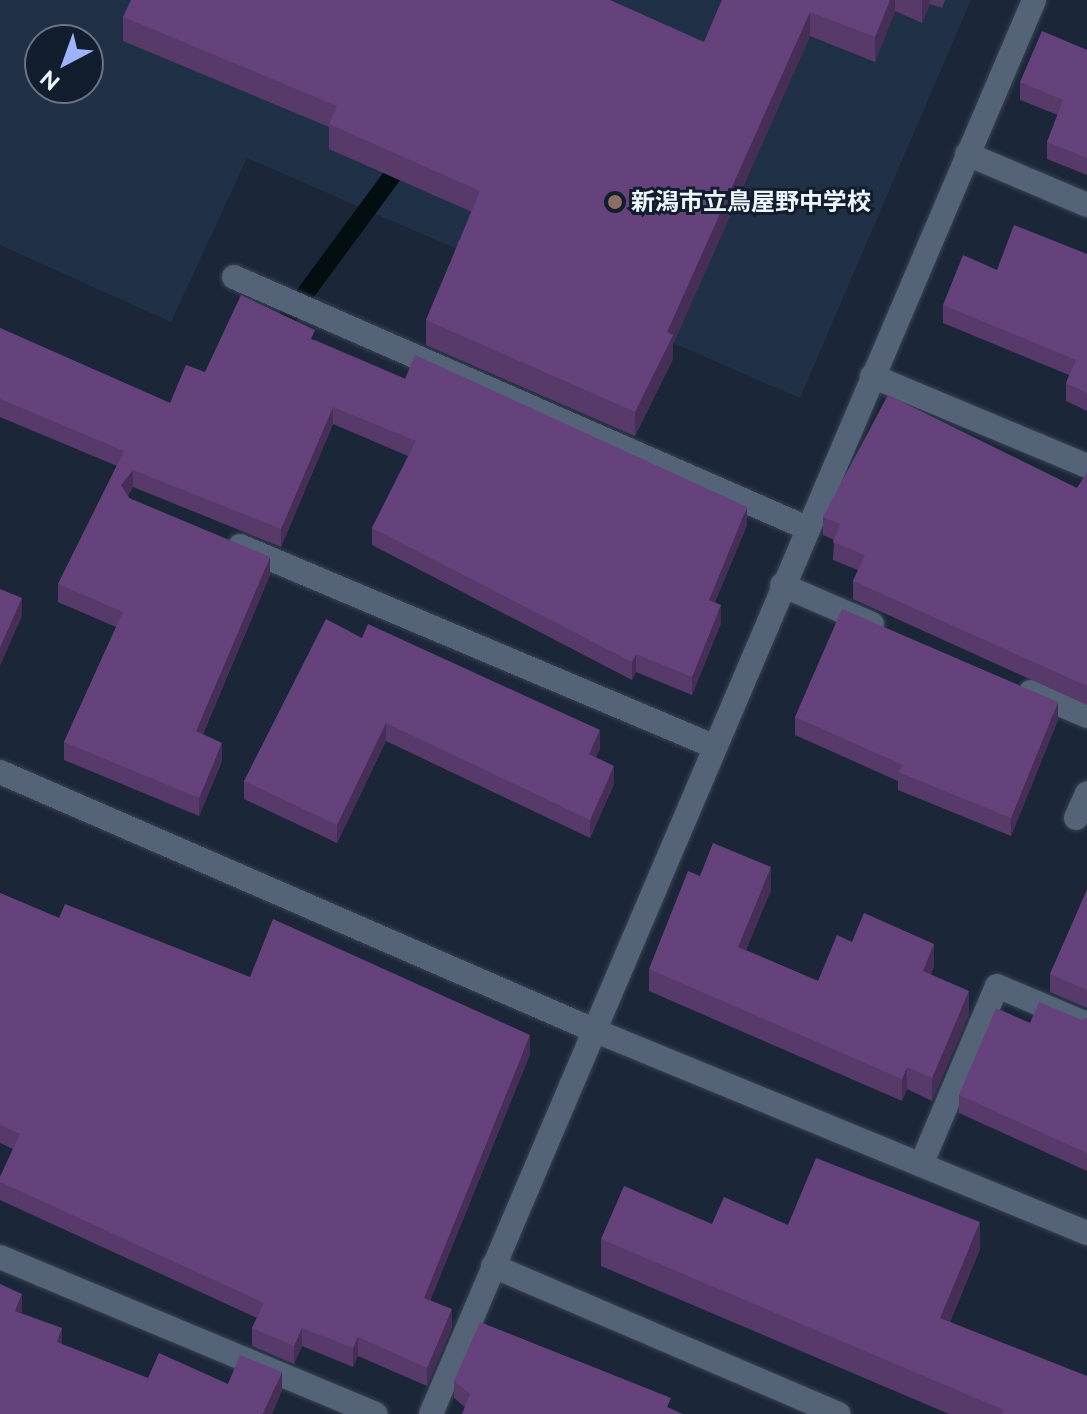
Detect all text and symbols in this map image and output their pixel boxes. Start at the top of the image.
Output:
north arrow [24,24,104,104]
text: N [35,65,64,96]
place label: 新潟市立鳥屋野中学校 [631,188,871,216]
marker: 新潟市立鳥屋野中学校 [606,193,624,211]

